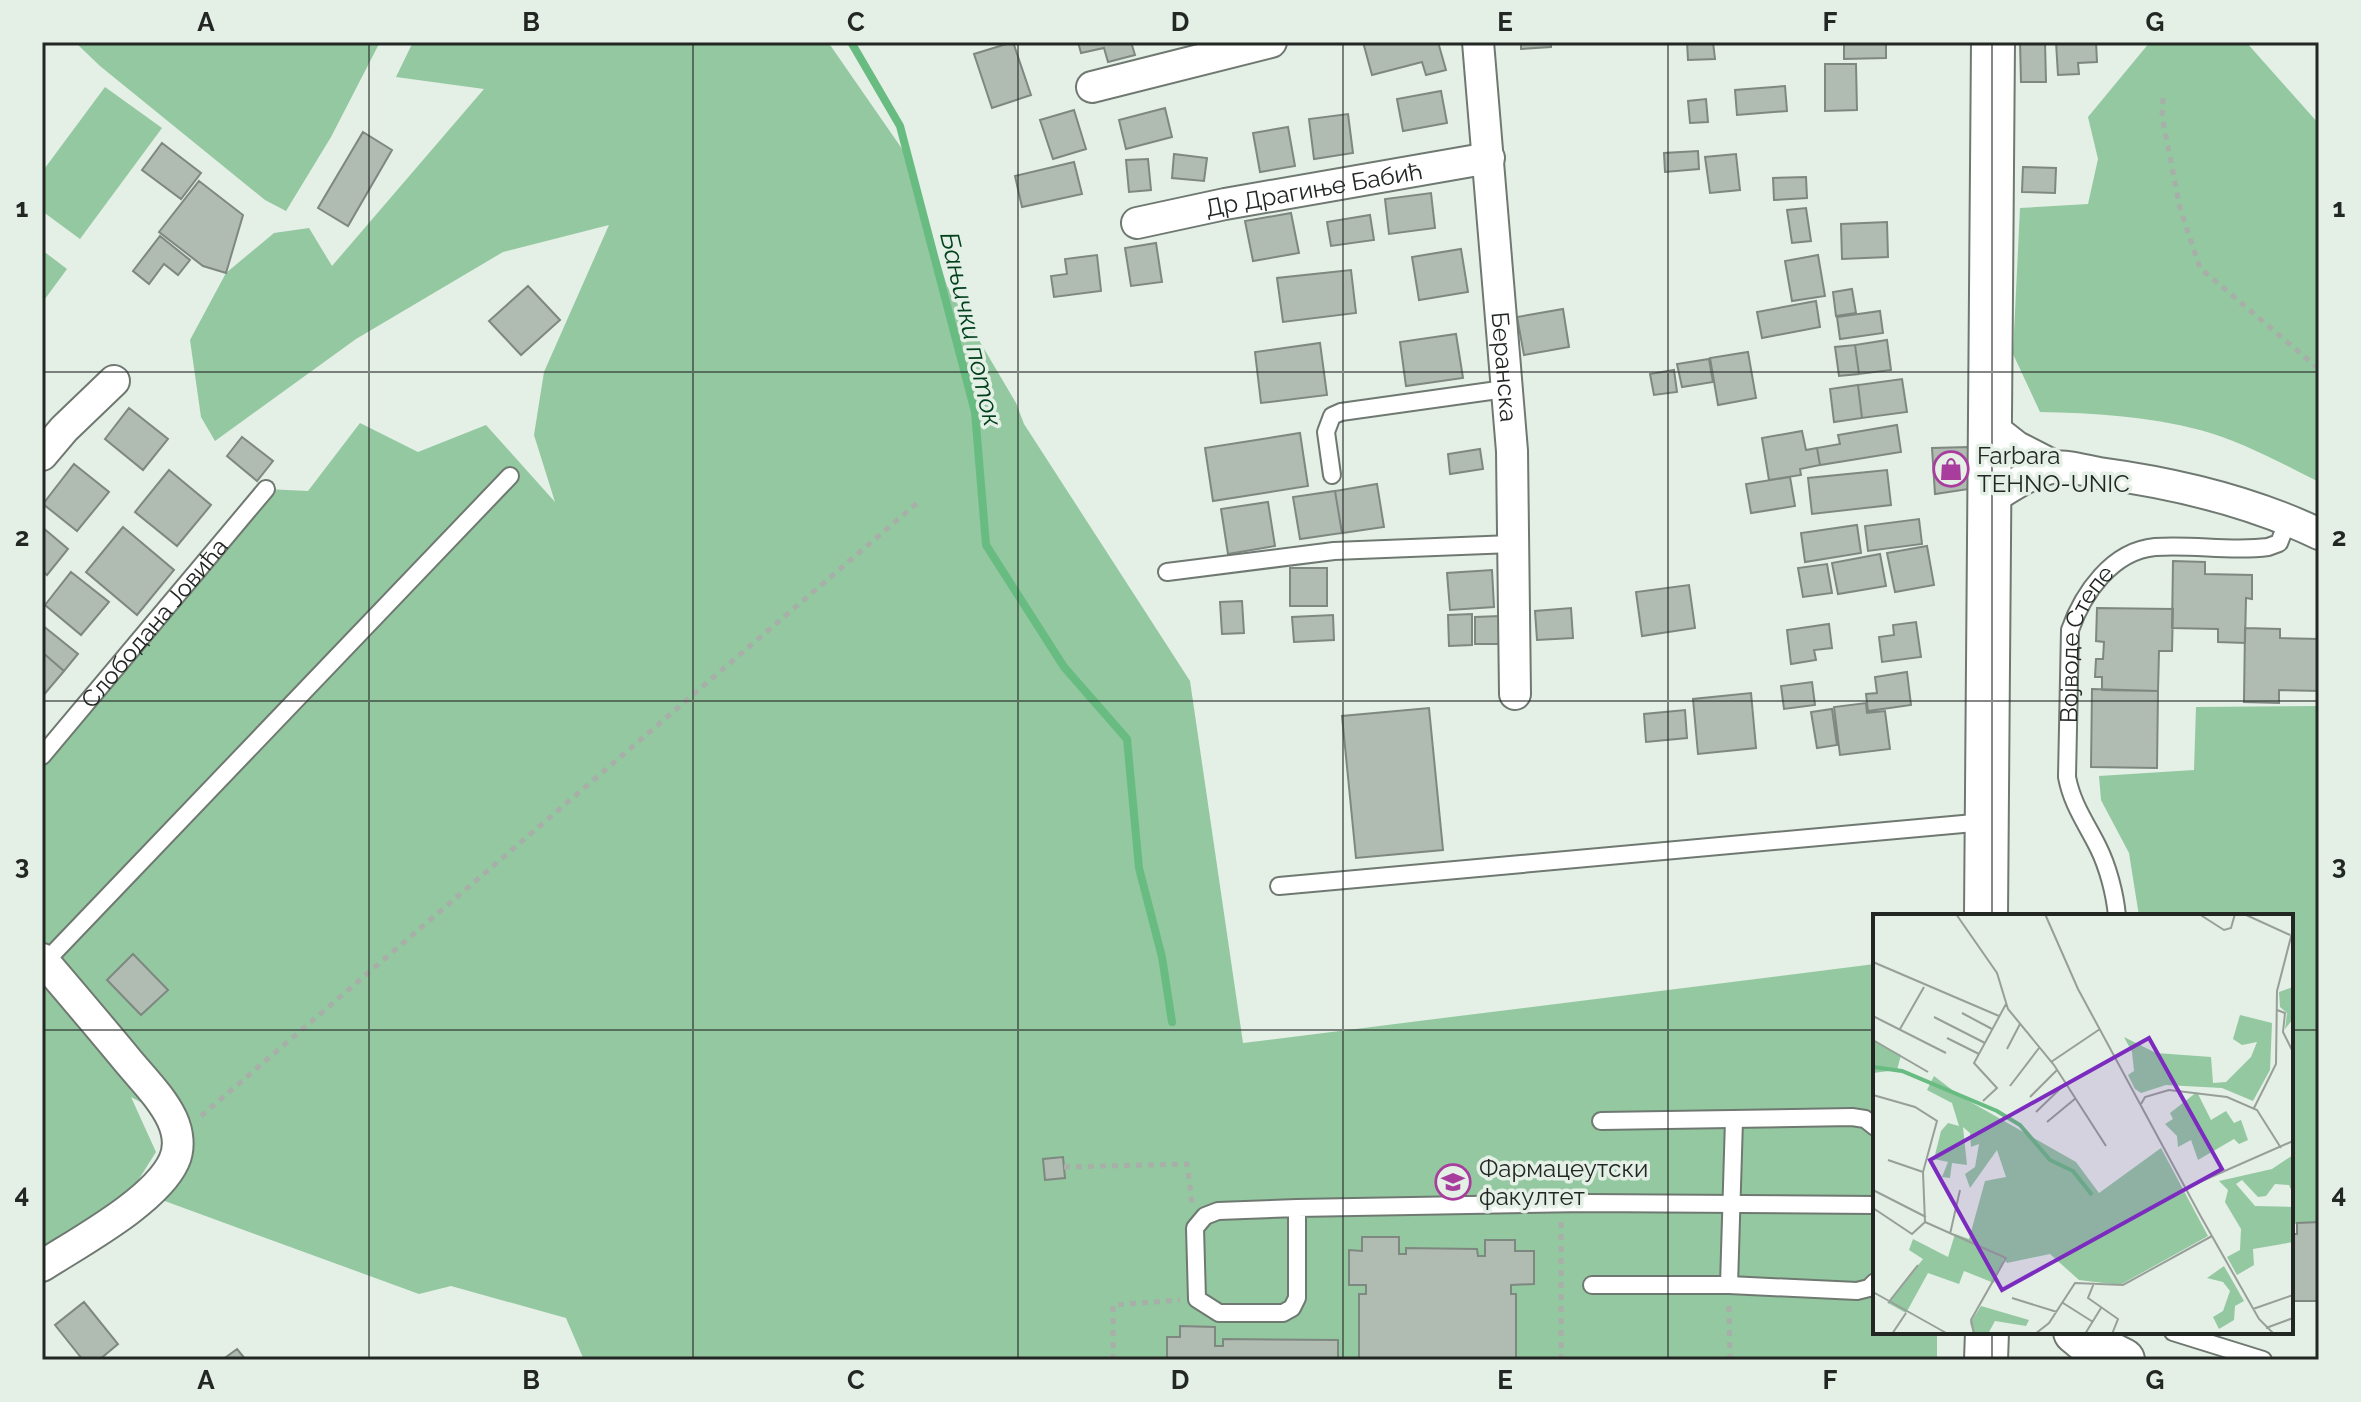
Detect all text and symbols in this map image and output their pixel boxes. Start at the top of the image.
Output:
text: A [197,7,215,37]
text: B [522,7,540,37]
text: C [847,7,865,37]
text: D [1171,7,1189,37]
text: E [1497,7,1513,37]
text: F [1823,7,1838,37]
text: G [2146,7,2164,37]
street label: Др Драгиње Бабић [1202,155,1425,222]
text: 1 [16,193,29,223]
text: 1 [2333,193,2346,223]
water label: Бањички поток [934,229,1008,429]
street label: Беранска [1486,311,1524,423]
place label: Farbara TEHNO-UNIC [1977,441,2130,498]
shop icon: Farbara TEHNO-UNIC [1932,450,1970,488]
text: 2 [15,522,29,552]
text: 2 [2332,522,2346,552]
street label: Слободана Јовића [74,532,233,714]
street label: Војводе Степе [2054,558,2119,723]
text: 3 [15,850,29,880]
text: 3 [2332,850,2346,880]
inset map [1873,914,2293,1334]
place label: Фармацеутски факултет [1479,1154,1648,1211]
school or university icon: Фармацеутски факултет [1434,1163,1472,1201]
text: 4 [15,1179,29,1209]
text: 4 [2332,1179,2346,1209]
text: A [197,1365,215,1395]
text: B [522,1365,540,1395]
text: C [847,1365,865,1395]
text: D [1171,1365,1189,1395]
text: E [1497,1365,1513,1395]
text: F [1823,1365,1838,1395]
text: G [2146,1365,2164,1395]

